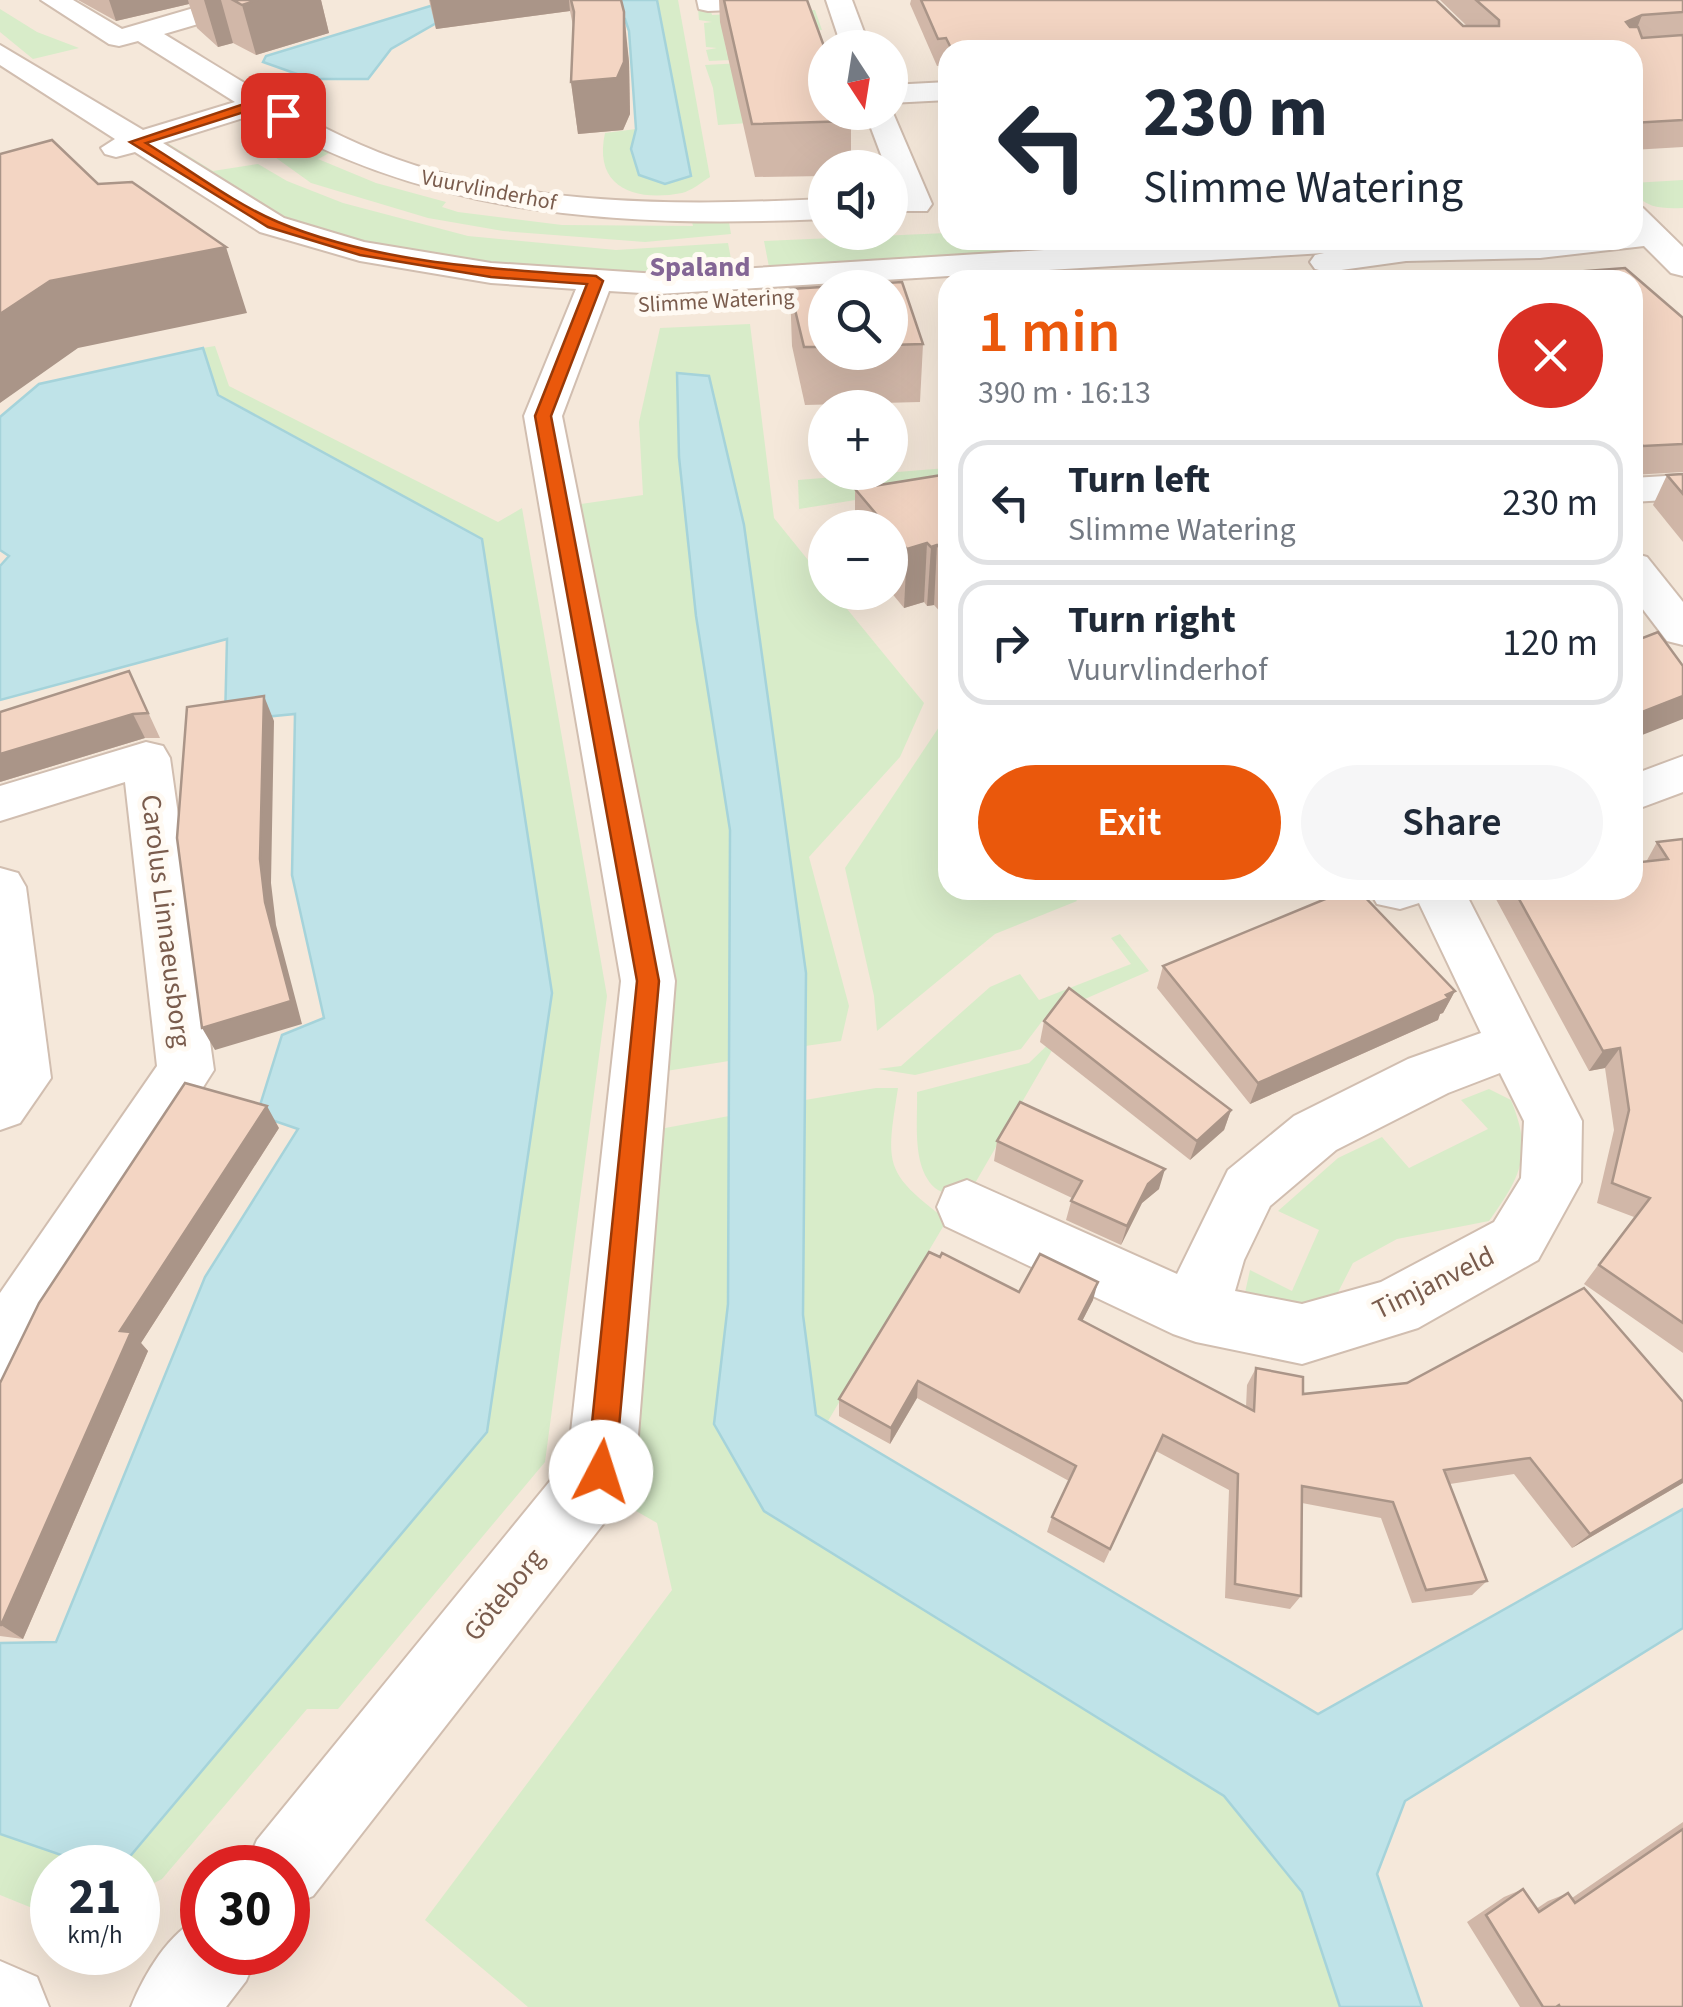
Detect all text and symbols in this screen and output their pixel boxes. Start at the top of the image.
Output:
north arrow [808,30,908,130]
map controls [808,30,908,610]
text: 230 m [1143,63,1328,163]
pin [241,73,326,158]
icon: left [978,80,1108,210]
icon: arrive [256,88,311,143]
button: sound [808,150,908,250]
text: Slimme Watering [1143,156,1463,220]
street label: Vuurvlinderhof [418,161,561,219]
district label: Spaland [650,247,750,287]
button: search [808,270,908,370]
street label: Slimme Watering [637,281,795,321]
text: 1 min [978,290,1121,375]
button: close [1498,303,1603,408]
text: 390 m · 16:13 [978,370,1151,416]
button: + [808,390,908,490]
text: Turn left [1068,453,1210,507]
icon: left [983,475,1038,530]
text: 230 m [1502,476,1598,530]
text: Slimme Watering [1068,507,1296,553]
button: − [808,510,908,610]
text: Turn right [1068,593,1236,647]
icon: right [983,615,1038,670]
text: 120 m [1502,616,1598,670]
text: Vuurvlinderhof [1068,647,1268,693]
button: Exit [978,765,1281,880]
button: Share [1301,765,1603,880]
street label: Carolus Linnaeusborg [131,792,201,1050]
street label: Timjanveld [1366,1236,1501,1330]
position arrow [549,1420,653,1524]
street label: Göteborg [454,1540,554,1650]
speed limit sign: 30 [180,1845,310,1975]
text: 21 [69,1862,121,1933]
text: km/h [67,1917,123,1953]

